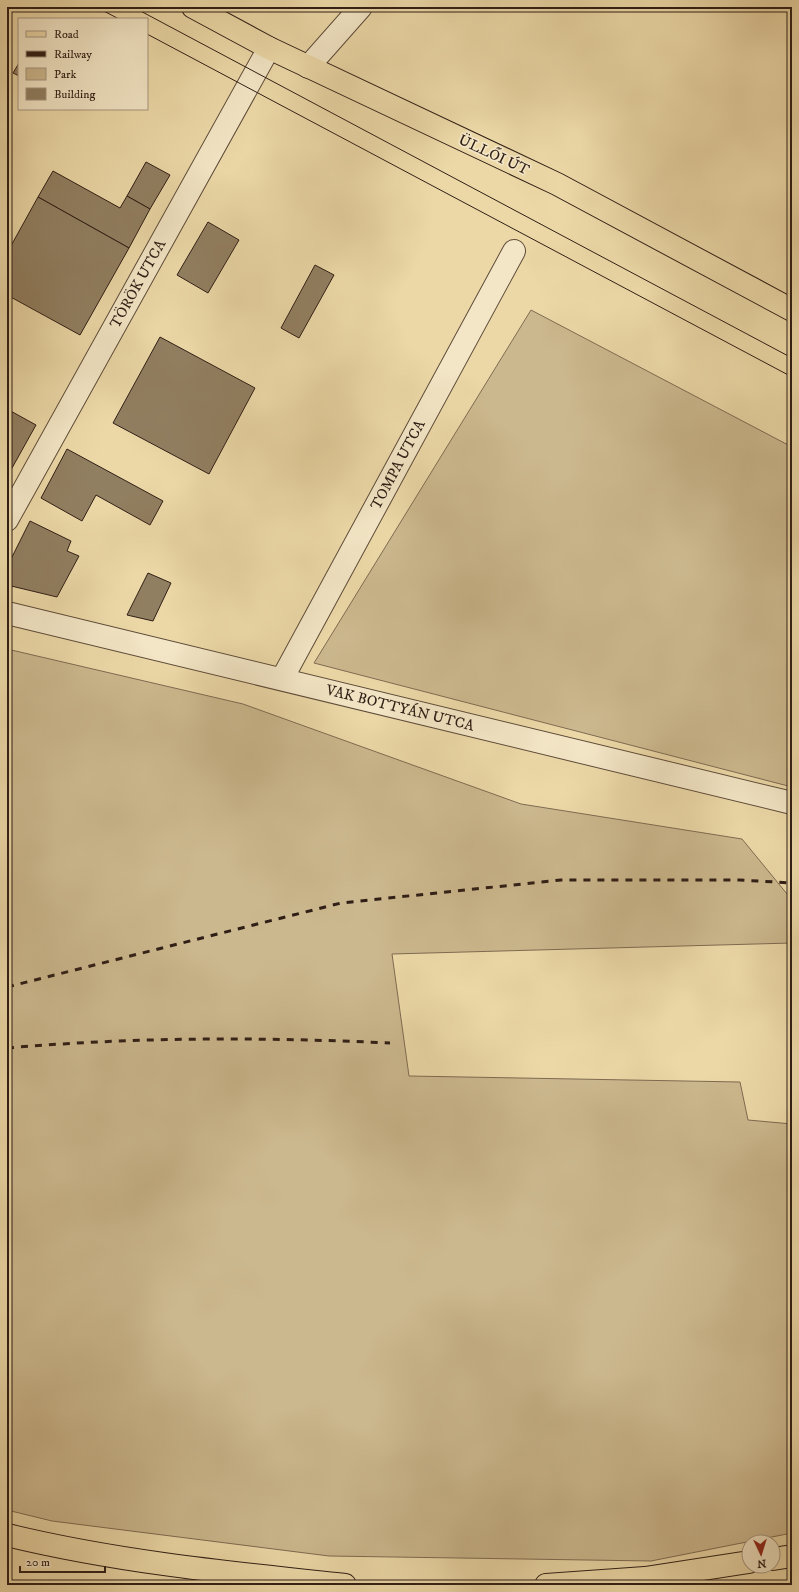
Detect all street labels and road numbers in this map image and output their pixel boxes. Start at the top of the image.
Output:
street label: ÜLLŐI ÚT [456,129,533,180]
street label: TÖRÖK UTCA [106,236,170,332]
street label: TOMPA UTCA [366,416,430,513]
street label: VAK BOTTYÁN UTCA [323,679,477,736]

